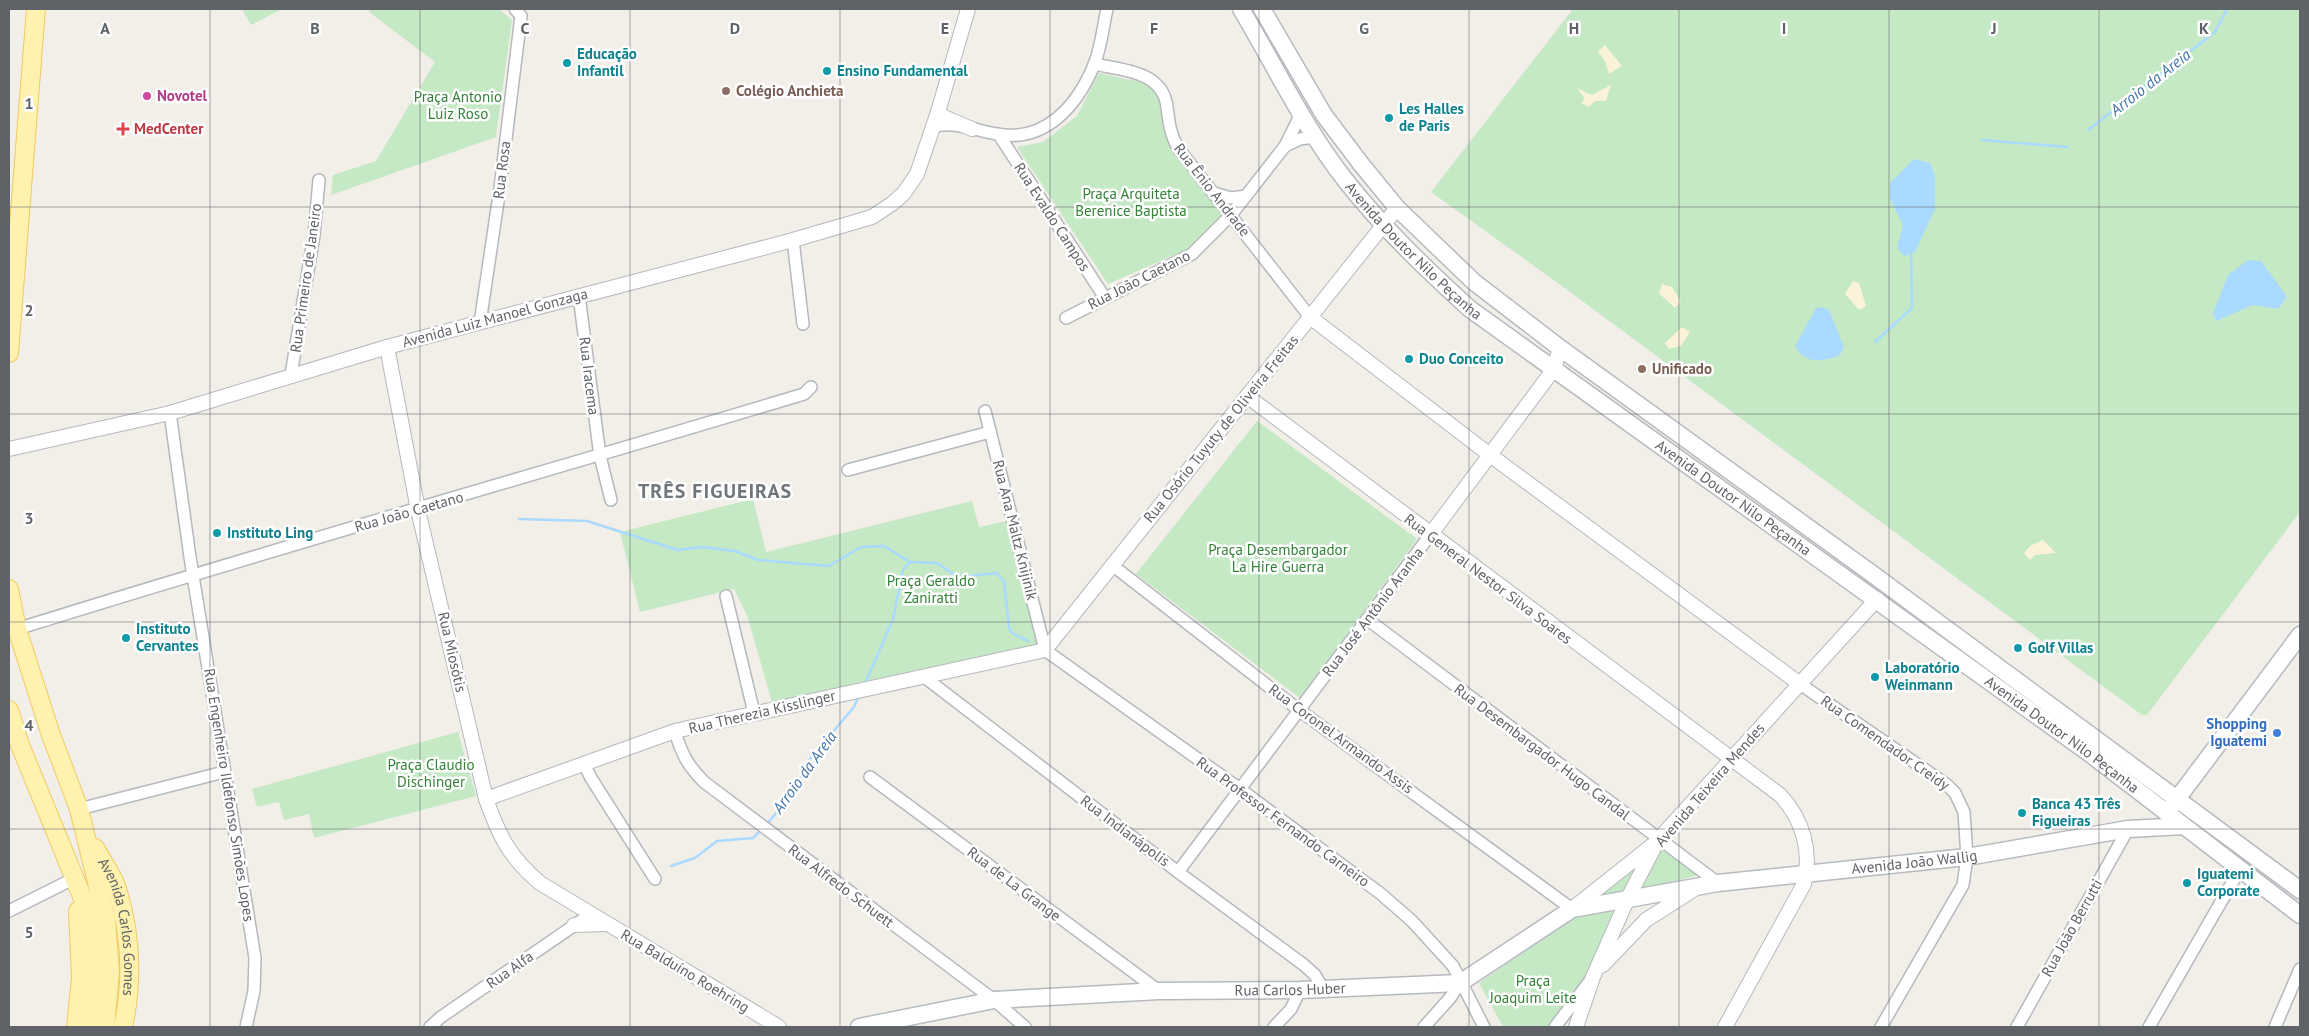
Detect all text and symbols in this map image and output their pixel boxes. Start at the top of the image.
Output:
text: A [100,18,110,38]
text: B [310,18,320,38]
text: C [521,18,530,38]
text: D [730,18,740,38]
text: E [941,18,949,38]
text: F [1150,18,1158,38]
text: G [1359,18,1369,38]
text: H [1569,18,1579,38]
text: I [1782,18,1786,38]
text: J [1990,18,1997,38]
text: K [2199,18,2209,38]
place label: Educação Infantil [577,44,637,80]
water label: Arroio da Areia [2105,44,2194,120]
marker: Educação Infantil [561,57,573,69]
place label: Ensino Fundamental [837,61,968,80]
marker: Ensino Fundamental [821,65,833,77]
place label: Colégio Anchieta [736,81,843,100]
marker: Colégio Anchieta [720,85,732,97]
place label: Novotel [157,86,208,105]
park label: Praça Antonio Luiz Roso [414,87,502,123]
marker: Novotel [141,90,153,102]
text: 1 [24,93,34,113]
place label: Les Halles de Paris [1399,99,1464,135]
marker: Les Halles de Paris [1383,112,1395,124]
place label: MedCenter [134,119,204,138]
marker: MedCenter [116,122,130,136]
street label: Rua Ênio Andrade [1170,139,1255,240]
street label: Rua Rosa [489,140,514,200]
street label: Rua Evaldo Campos [1010,159,1095,275]
street label: Avenida Doutor Nilo Peçanha [1341,178,1486,323]
park label: Praça Arquiteta Berenice Baptista [1075,184,1187,220]
street label: Rua Primeiro de Janeiro [286,202,325,354]
street label: Rua João Caetano [1084,246,1193,314]
street label: Avenida Luiz Manoel Gonzaga [400,284,590,351]
text: 2 [24,300,34,320]
street label: Rua Osório Tuyuty de Oliveira Freitas [1139,331,1302,526]
street label: Rua Iracema [575,336,604,416]
place label: Duo Conceito [1419,349,1504,368]
marker: Duo Conceito [1403,353,1415,365]
place label: Unificado [1652,359,1712,378]
marker: Unificado [1636,363,1648,375]
street label: Avenida Doutor Nilo Peçanha [1652,435,1815,560]
street label: Rua Ana Maltz Knijinik [989,458,1042,603]
district label: TRÊS FIGUEIRAS [638,478,792,504]
street label: Rua João Caetano [352,487,465,536]
text: 3 [24,508,34,528]
street label: Rua General Nestor Silva Soares [1401,509,1576,648]
place label: Instituto Ling [227,523,313,542]
marker: Instituto Ling [211,527,223,539]
park label: Praça Desembargador La Hire Guerra [1208,540,1348,576]
street label: Rua José Antônio Aranha [1318,543,1427,680]
park label: Praça Geraldo Zaniratti [887,571,975,607]
street label: Rua Miosótis [434,610,471,694]
place label: Instituto Cervantes [136,619,199,655]
marker: Instituto Cervantes [120,632,132,644]
place label: Golf Villas [2028,638,2093,657]
marker: Golf Villas [2012,642,2024,654]
place label: Laboratório Weinmann [1885,658,1960,694]
street label: Rua Engenheiro Ildefonso Simões Lopes [200,667,259,923]
marker: Laboratório Weinmann [1869,671,1881,683]
street label: Avenida Doutor Nilo Peçanha [1981,671,2143,797]
street label: Rua Desembargador Hugo Candal [1451,679,1634,824]
street label: Rua Coronel Armando Assis [1265,680,1417,798]
street label: Rua Therezia Kisslinger [687,685,837,738]
street label: Rua Comendador Creidy [1817,691,1953,794]
place label: Shopping Iguatemi [2206,714,2267,750]
text: 4 [24,715,34,735]
street label: Avenida Teixeira Mendes [1651,719,1768,850]
water label: Arroio da Areia [767,727,841,818]
marker: Shopping Iguatemi [2271,727,2283,739]
street label: Rua Professor Fernando Carneiro [1193,752,1374,891]
park label: Praça Claudio Dischinger [387,755,475,791]
street label: Rua Indianápolis [1077,791,1174,870]
place label: Banca 43 Três Figueiras [2032,794,2121,830]
marker: Banca 43 Três Figueiras [2016,807,2028,819]
street label: Rua Alfredo Schuett [785,840,898,932]
street label: Rua de La Grange [964,842,1065,925]
street label: Avenida João Wallig [1850,845,1979,878]
street label: Avenida Carlos Gomes [94,854,139,997]
place label: Iguatemi Corporate [2197,864,2260,900]
street label: Rua João Berrutti [2037,875,2106,980]
marker: Iguatemi Corporate [2181,877,2193,889]
text: 5 [24,922,34,942]
street label: Rua Balduíno Roehring [617,925,753,1017]
street label: Rua Alfa [482,947,537,993]
park label: Praça Joaquim Leite [1488,971,1577,1007]
street label: Rua Carlos Huber [1234,978,1346,999]

